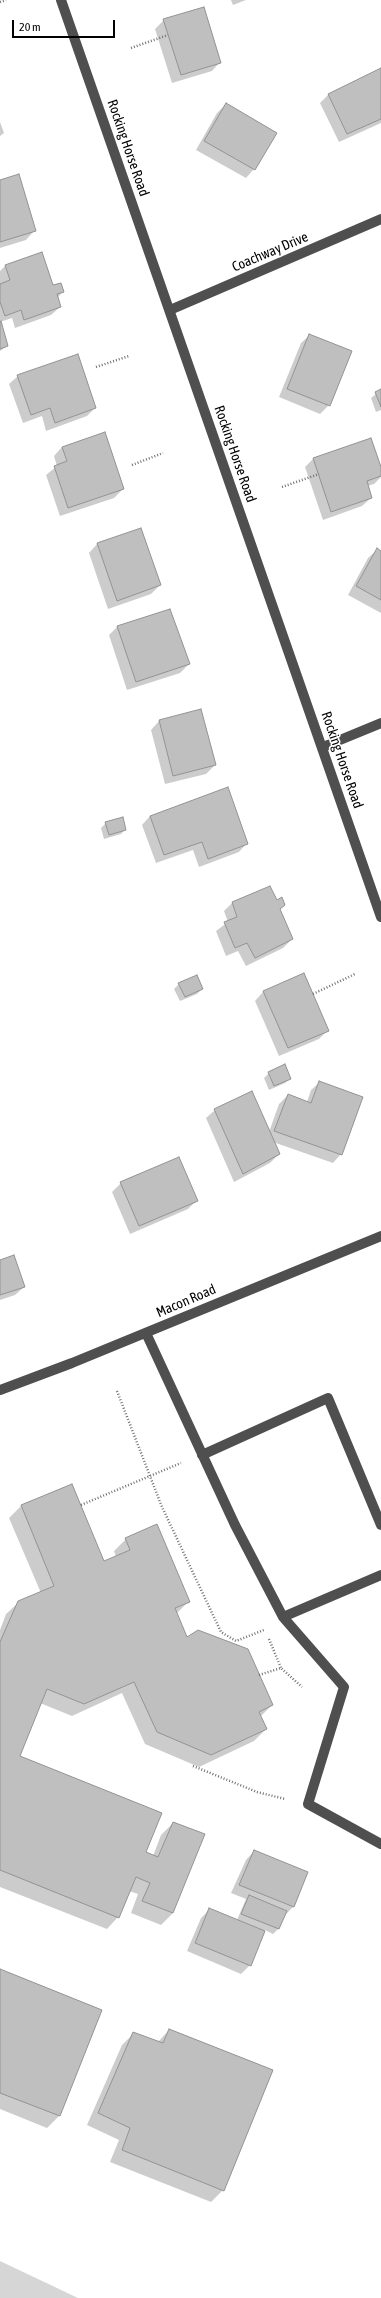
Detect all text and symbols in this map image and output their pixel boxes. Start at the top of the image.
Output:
scale bar [14,12,117,38]
text: 20 m [19,20,41,34]
street label: Rocking Horse Road [104,97,152,199]
street label: Coachway Drive [229,228,311,276]
street label: Rocking Horse Road [211,403,259,505]
street label: Rocking Horse Road [318,709,366,811]
street label: Macon Road [154,1281,218,1321]

